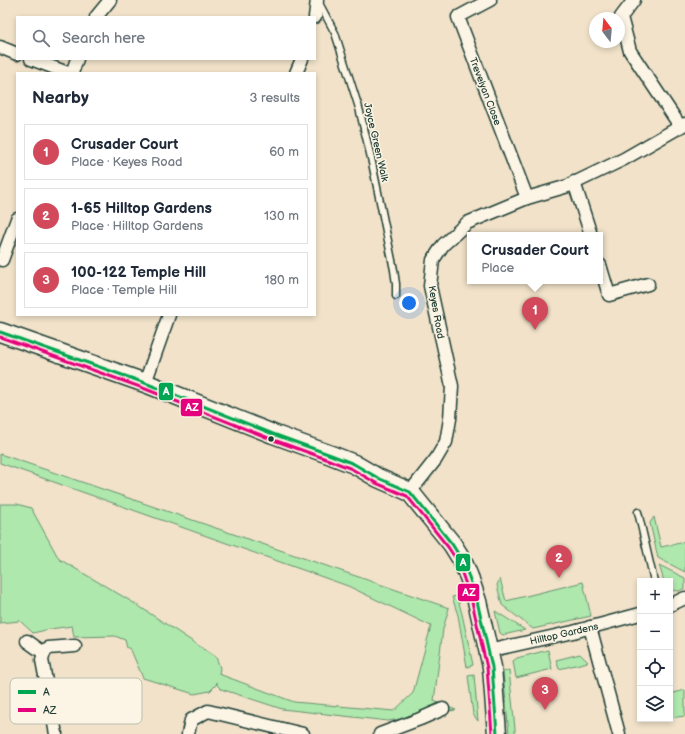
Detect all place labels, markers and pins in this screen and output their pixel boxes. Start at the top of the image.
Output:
pin: 1 [522,297,548,330]
unlabelled marker [266,434,276,444]
pin: 2 [546,545,572,578]
pin: 3 [532,677,558,710]

